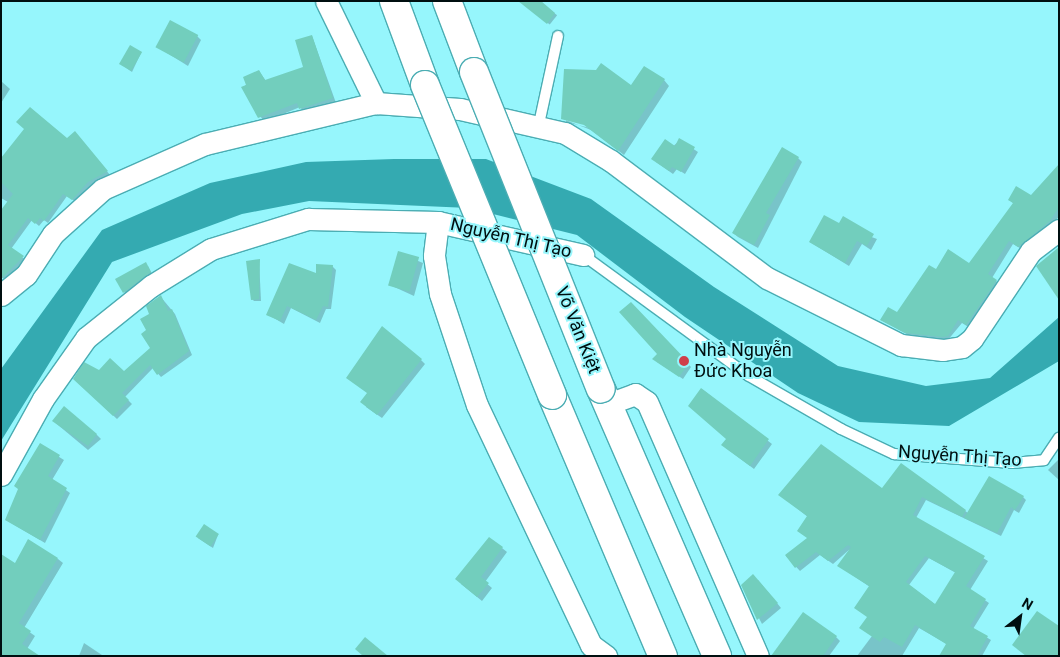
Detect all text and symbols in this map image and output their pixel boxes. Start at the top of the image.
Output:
street label: Nguyễn Thị Tạo [448,213,574,263]
street label: Võ Văn Kiệt [551,283,605,377]
place label: Nhà Nguyễn Đức Khoa [694,340,792,382]
marker: Nhà Nguyễn Đức Khoa [678,355,690,367]
street label: Nguyễn Thị Tạo [897,441,1023,471]
north arrow [995,592,1045,642]
text: N [1019,595,1036,613]

